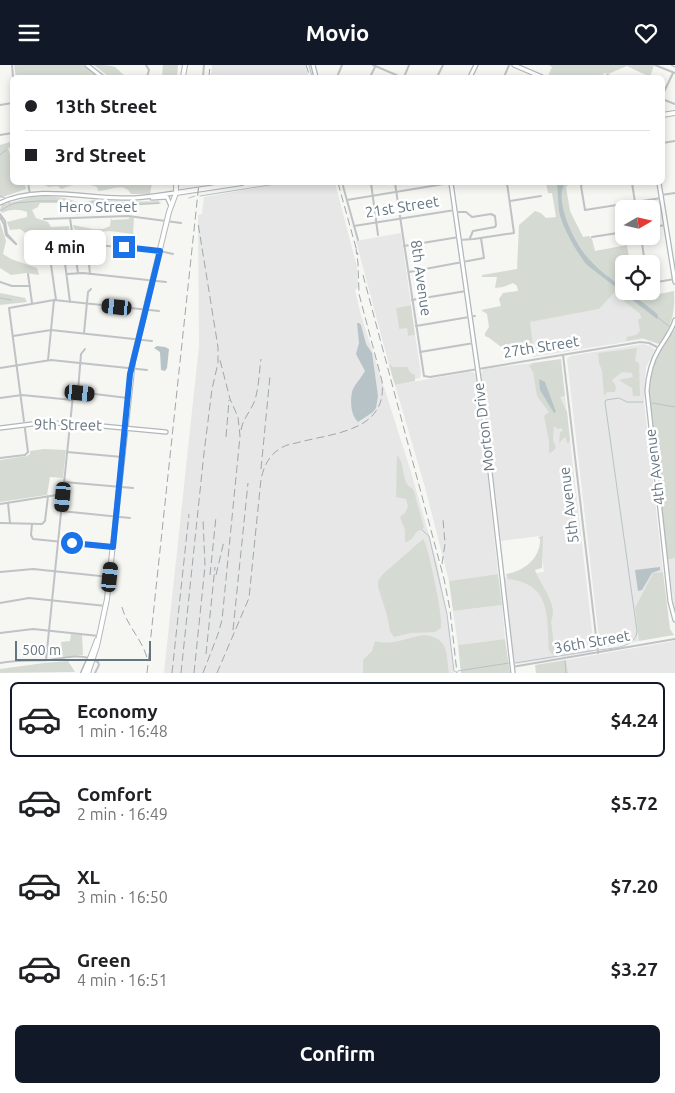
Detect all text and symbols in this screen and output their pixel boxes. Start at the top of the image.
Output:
icon: menu [15,19,43,47]
icon: heart [632,19,660,47]
text: Movio [306,20,369,45]
text: 13th Street [55,95,157,117]
text: 3rd Street [55,144,146,166]
street label: 21st Street [364,192,440,221]
street label: Hero Street [59,198,137,215]
north arrow [615,200,660,245]
map controls [615,200,660,300]
callout: 4 min [24,229,106,265]
route end [113,236,135,258]
text: 4 min [45,238,85,256]
street label: 8th Avenue [408,239,435,317]
button: locate [615,255,660,300]
car [101,298,132,316]
street label: 27th Street [502,332,580,361]
street label: Morton Drive [470,382,497,473]
car [64,384,95,402]
street label: 9th Street [34,415,102,434]
street label: 4th Avenue [641,428,668,506]
street label: 5th Avenue [555,466,582,544]
car [54,481,71,513]
route start [61,532,83,554]
car [100,561,119,593]
street label: 36th Street [553,626,631,657]
scale bar [15,638,151,661]
text: 500 m [22,642,61,658]
icon: car [17,697,62,742]
text: Economy [77,700,158,722]
text: $4.24 [610,709,658,731]
text: 1 min · 16:48 [77,722,168,740]
icon: car [17,780,62,825]
text: Comfort [77,783,152,805]
text: $5.72 [610,792,658,814]
text: 2 min · 16:49 [77,805,168,823]
icon: car [17,863,62,908]
text: XL [77,866,100,888]
text: $7.20 [610,875,658,897]
text: 3 min · 16:50 [77,888,168,906]
icon: car [17,946,62,991]
text: Green [77,949,131,971]
text: $3.27 [610,958,658,980]
text: 4 min · 16:51 [77,971,168,989]
button: Confirm [15,1025,660,1083]

